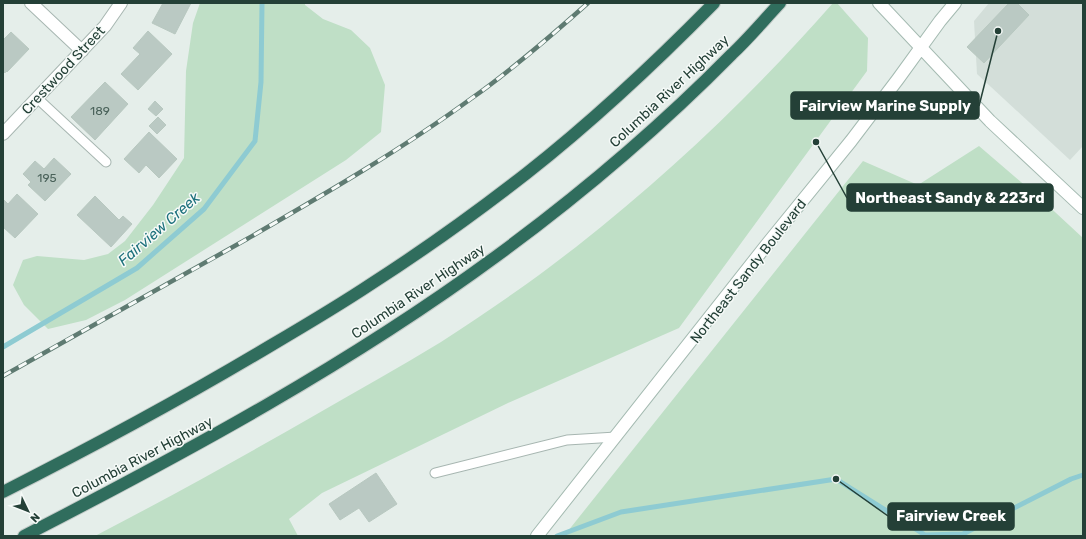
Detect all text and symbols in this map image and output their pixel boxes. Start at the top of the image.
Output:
street label: Crestwood Street [18,22,109,118]
street label: Columbia River Highway [606,31,733,151]
callout: Fairview Marine Supply [791,92,979,119]
text: Fairview Marine Supply [799,97,971,115]
house number: 189 [90,104,110,118]
house number: 195 [37,171,57,185]
callout: Northeast Sandy & 223rd [847,184,1053,211]
water label: Fairview Creek [114,188,204,269]
text: Northeast Sandy & 223rd [855,189,1045,207]
street label: Northeast Sandy Boulevard [687,196,810,347]
street label: Columbia River Highway [348,240,488,342]
street label: Columbia River Highway [69,413,216,502]
north arrow [8,491,48,531]
callout: Fairview Creek [888,503,1014,530]
text: Fairview Creek [896,507,1006,525]
text: N [27,510,42,525]

